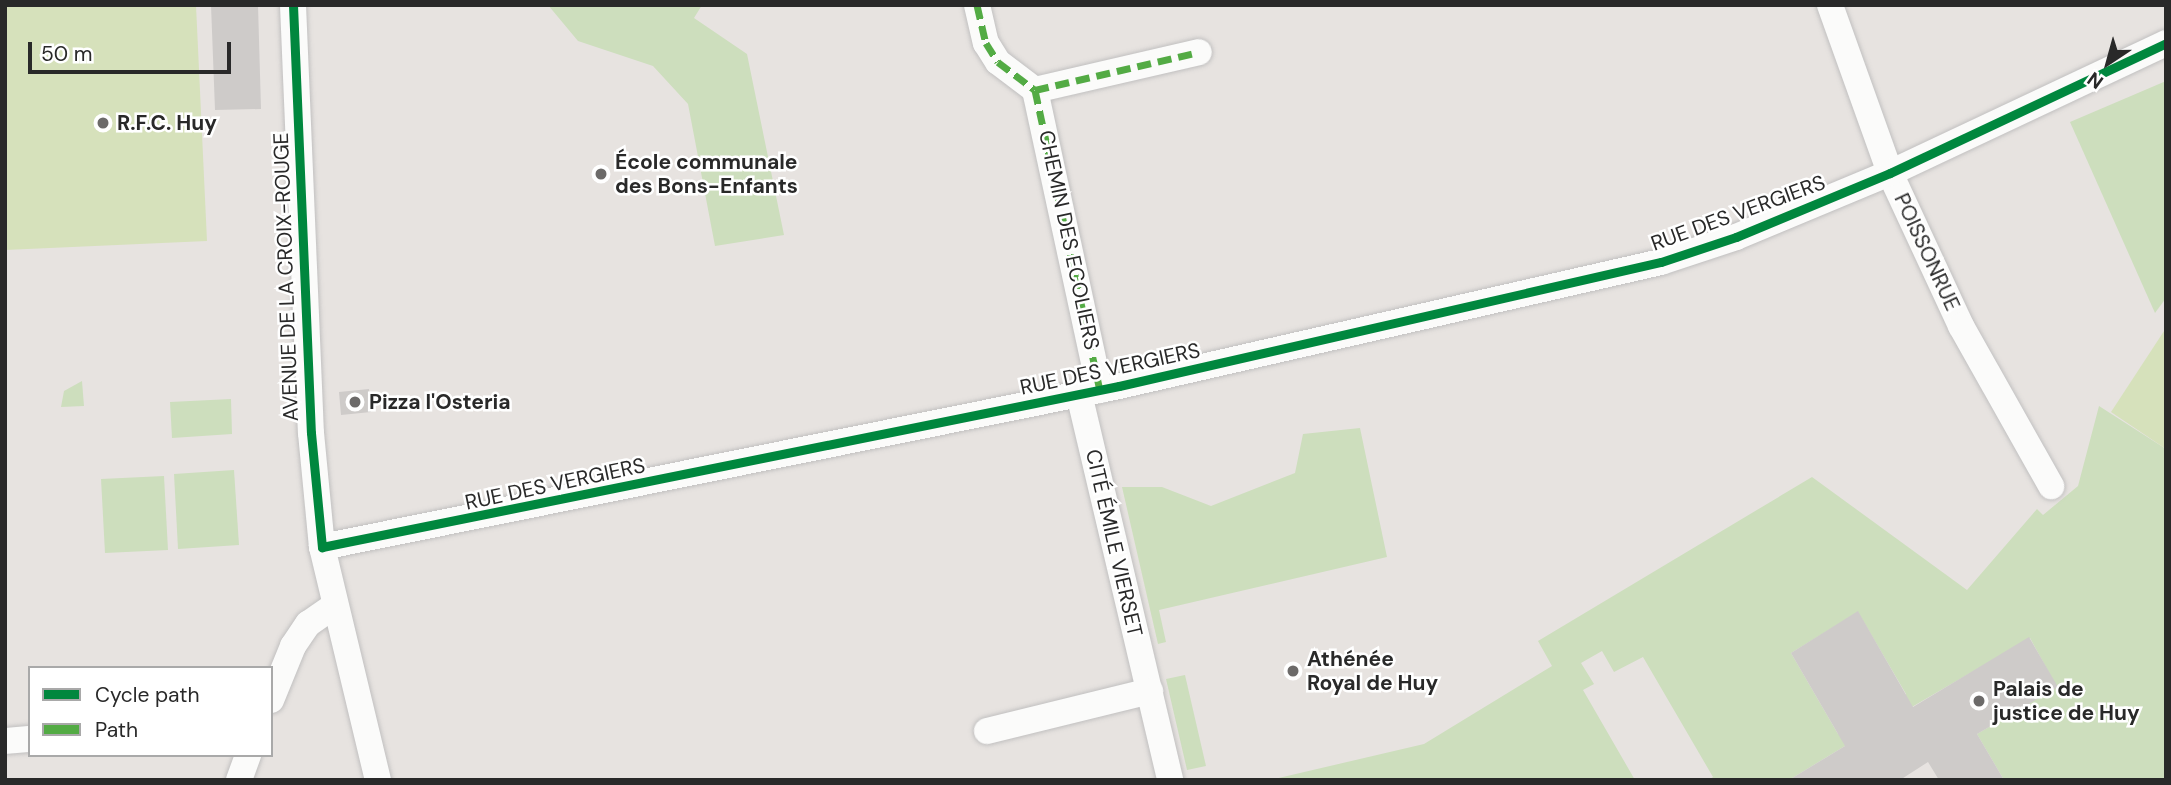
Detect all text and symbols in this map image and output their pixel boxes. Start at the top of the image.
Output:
scale bar [32,28,234,72]
north arrow [2073,28,2143,98]
text: 50 m [41,40,92,68]
text: N [2082,66,2108,95]
place label: R.F.C. Huy [117,110,217,136]
marker: R.F.C. Huy [95,115,111,131]
street label: CHEMIN DES ECOLIERS [1033,128,1105,352]
street label: AVENUE DE LA CROIX-ROUGE [268,132,304,422]
place label: École communale des Bons-Enfants [615,149,798,199]
marker: École communale des Bons-Enfants [593,166,609,182]
street label: RUE DES VERGIERS [1647,170,1829,256]
street label: POISSONRUE [1889,189,1965,315]
street label: RUE DES VERGIERS [1018,338,1202,400]
place label: Pizza l'Osteria [369,389,511,415]
marker: Pizza l'Osteria [347,394,363,410]
street label: CITÉ ÉMILE VIERSET [1080,447,1148,639]
street label: RUE DES VERGIERS [463,453,647,515]
place label: Athénée Royal de Huy [1307,646,1438,696]
marker: Athénée Royal de Huy [1285,663,1301,679]
legend [28,666,273,757]
place label: Palais de justice de Huy [1993,676,2140,726]
text: Cycle path [95,681,200,709]
marker: Palais de justice de Huy [1971,693,1987,709]
text: Path [95,716,138,744]

